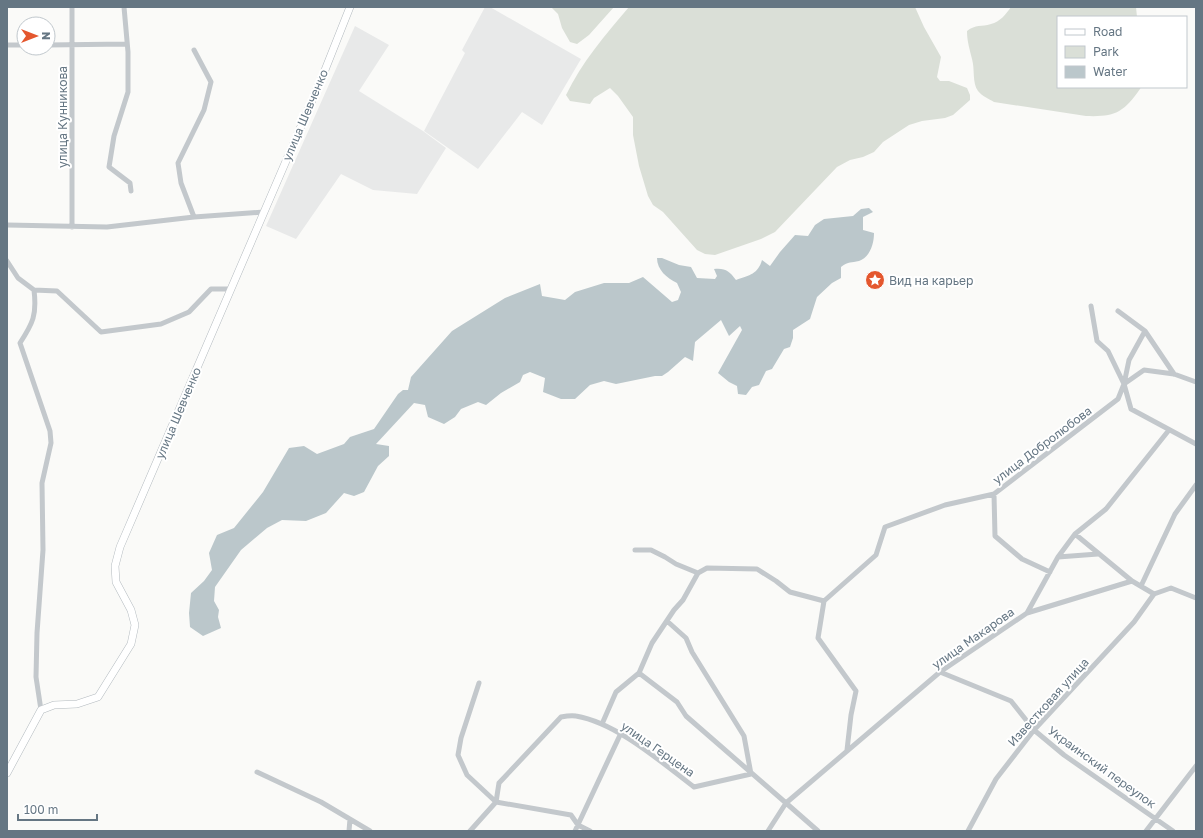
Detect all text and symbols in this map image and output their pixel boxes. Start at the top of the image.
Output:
north arrow [16,16,56,56]
legend [1057,16,1187,88]
text: Road [1093,24,1122,39]
text: N [40,32,53,40]
text: Park [1093,44,1119,59]
text: Water [1093,64,1127,79]
street label: улица Кунникова [55,66,70,168]
street label: улица Шевченко [279,67,331,163]
place icon: Вид на карьер [864,269,886,291]
place label: Вид на карьер [889,273,973,288]
street label: улица Шевченко [152,365,204,461]
street label: улица Добролюбова [990,403,1094,487]
street label: улица Макарова [929,604,1017,672]
street label: Известковая улица [1004,655,1092,749]
street label: улица Герцена [618,718,698,780]
street label: Украинский переулок [1045,723,1159,811]
scale bar [18,796,97,822]
text: 100 m [24,802,58,817]

